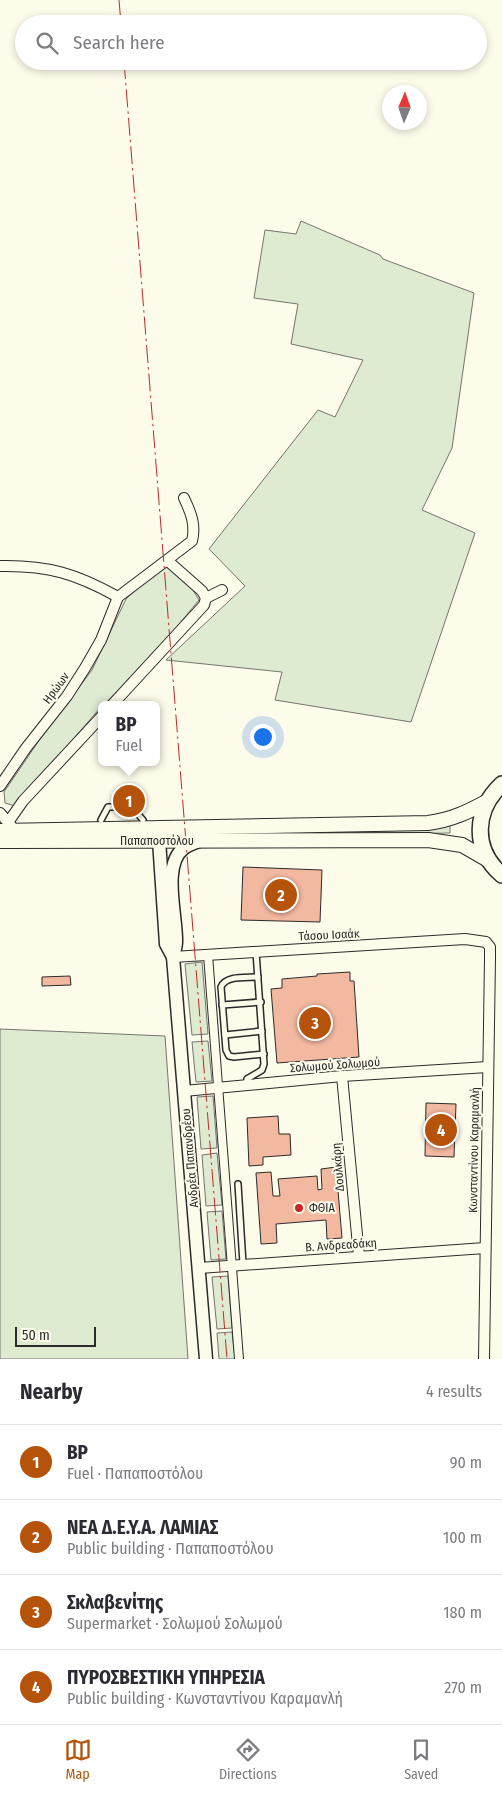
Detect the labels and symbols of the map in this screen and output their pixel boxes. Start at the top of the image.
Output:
north arrow [382,85,427,130]
street label: Ηρώων [40,669,73,707]
your location [250,724,276,750]
pin: 1 [113,782,145,820]
street label: Παπαποστόλου [120,834,194,848]
pin: 2 [265,876,297,914]
street label: Τάσου Ισαάκ [298,926,360,944]
pin: 3 [299,1004,331,1042]
street label: Σολωμού Σολωμού [289,1055,381,1075]
street label: Κωνσταντίνου Καραμανλή [466,1087,482,1213]
street label: Ανδρέα Παπανδρέου [179,1108,201,1208]
pin: 4 [425,1111,457,1149]
street label: Δουλκάρη [329,1142,347,1192]
place label: ΦΘΙΑ [309,1201,335,1215]
marker: ΦΘΙΑ [293,1202,305,1214]
street label: Β. Ανδρεαδάκη [305,1236,377,1254]
scale bar [15,1324,96,1347]

